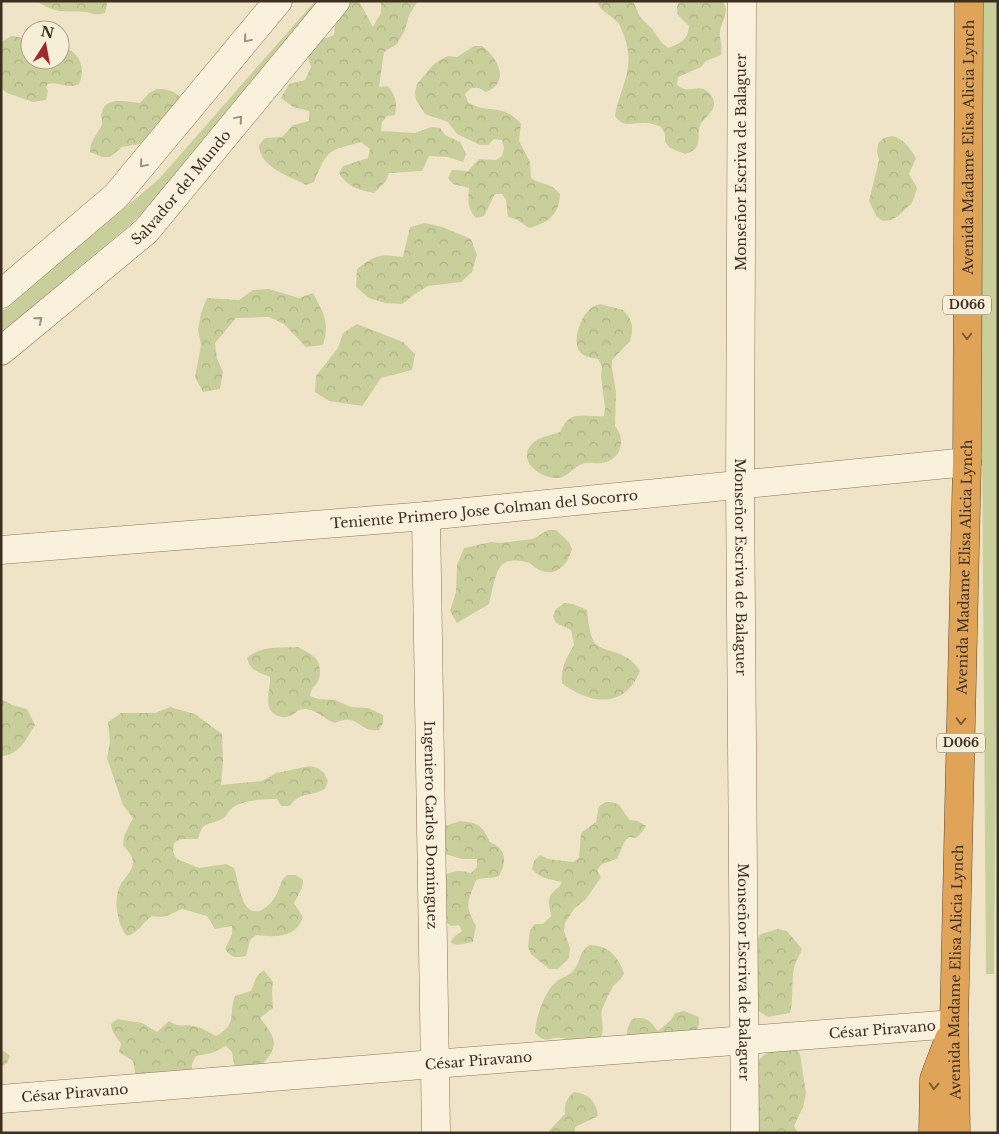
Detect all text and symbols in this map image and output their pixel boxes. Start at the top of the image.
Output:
street label: Avenida Madame Elisa Alicia Lynch [959,19,978,276]
north arrow [20,20,70,70]
text: N [39,22,56,42]
one-way arrow [243,33,252,42]
street label: Monseñor Escriva de Balaguer [732,53,750,271]
one-way arrow [234,115,243,124]
street label: Salvador del Mundo [127,126,235,249]
one-way arrow [139,158,148,167]
road number: D066 [943,296,991,314]
one-way arrow [33,317,42,325]
one-way arrow [962,332,972,340]
street label: Avenida Madame Elisa Alicia Lynch [953,439,976,696]
street label: Monseñor Escriva de Balaguer [731,458,750,676]
street label: Teniente Primero Jose Colman del Socorro [330,486,639,533]
one-way arrow [956,718,966,725]
street label: Ingeniero Carlos Dominguez [420,721,442,930]
road number: D066 [937,734,985,752]
street label: Avenida Madame Elisa Alicia Lynch [945,844,967,1101]
street label: Monseñor Escriva de Balaguer [734,863,754,1081]
street label: César Piravano [828,1016,936,1043]
street label: César Piravano [424,1047,533,1074]
street label: César Piravano [21,1080,129,1106]
one-way arrow [929,1082,939,1090]

